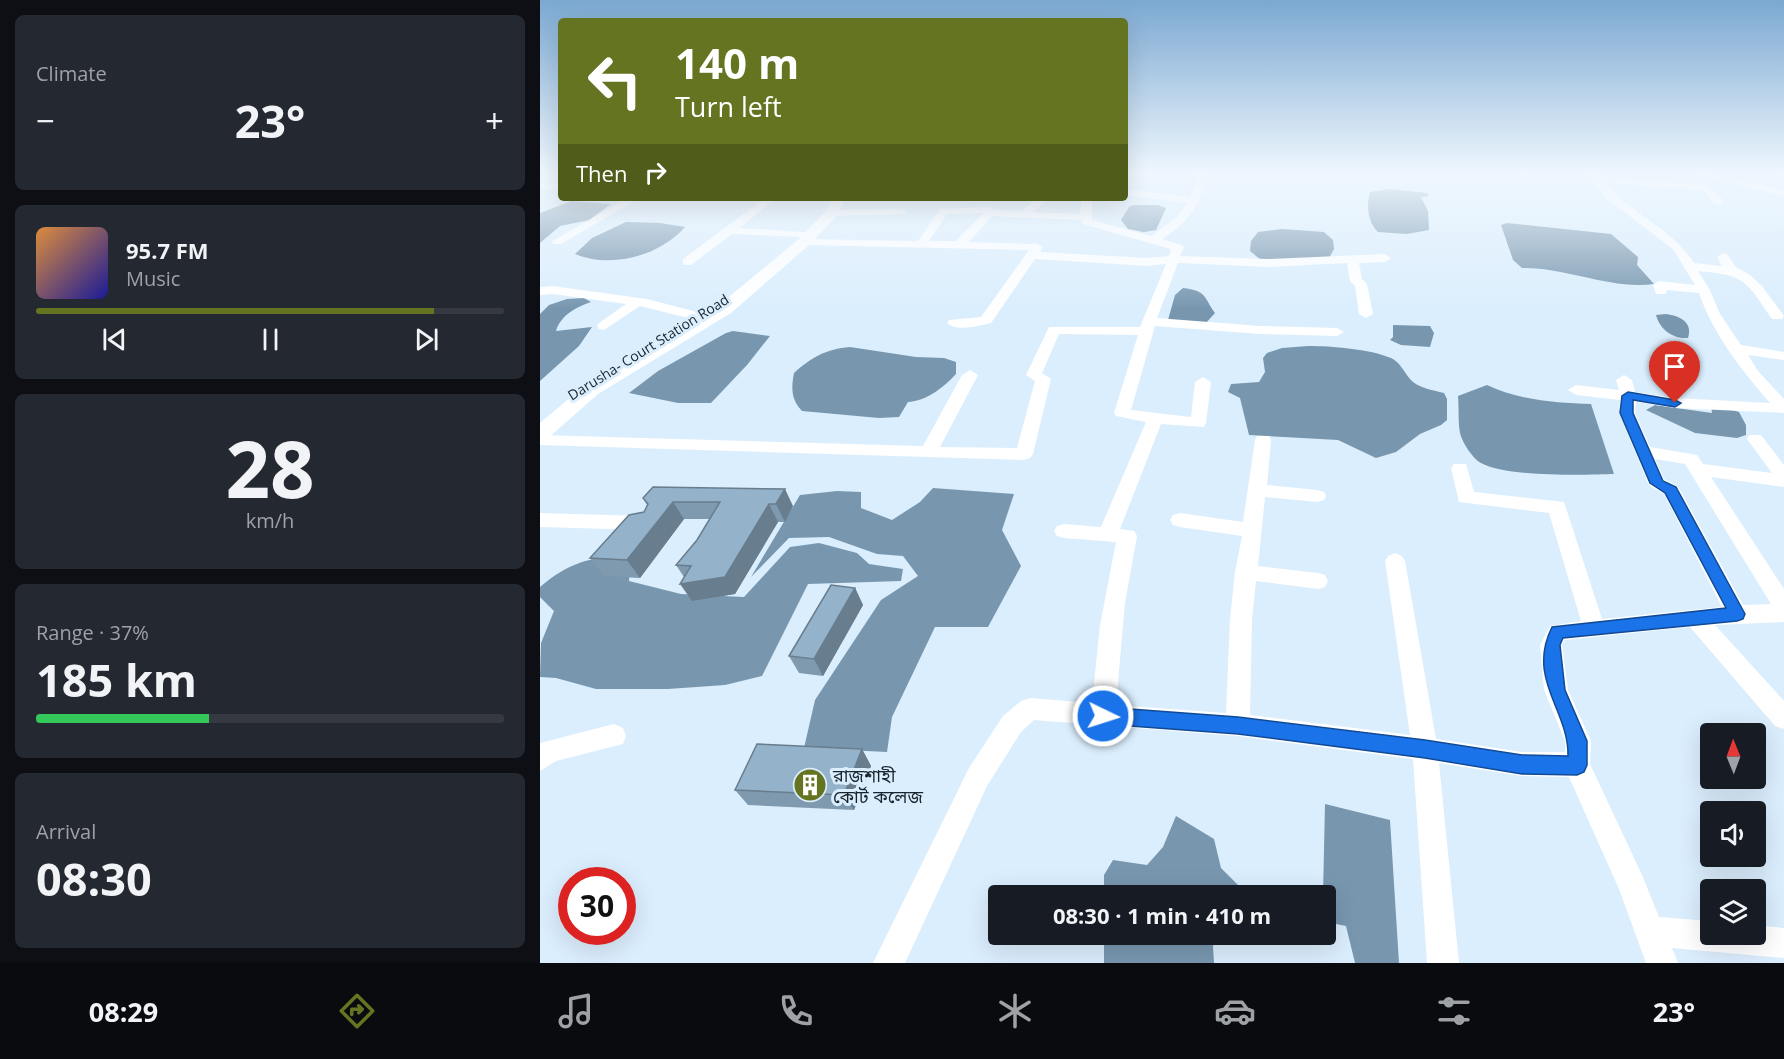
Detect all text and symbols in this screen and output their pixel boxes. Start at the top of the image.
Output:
text: 140 m [675,34,799,91]
icon: left [576,42,654,120]
text: Climate [36,60,107,87]
text: Turn left [675,88,782,125]
text: 23° [235,90,305,151]
text: − [36,98,55,143]
text: + [485,98,504,143]
icon: right [639,156,672,189]
text: Then [576,158,627,188]
text: 95.7 FM [126,235,209,265]
text: Music [126,265,180,292]
street label: Darusha- Court Station Road [564,289,732,405]
icon: previous [98,323,131,356]
icon: pause [254,323,287,356]
icon: next [410,323,443,356]
pin [1649,341,1700,403]
icon: arrive [1658,350,1691,383]
text: 28 [225,415,315,521]
text: km/h [246,507,294,534]
text: Range · 37% [36,619,149,646]
text: 185 km [36,649,197,710]
position arrow [1071,684,1135,748]
north arrow [1700,723,1766,789]
map controls [1700,723,1766,945]
place label: রাজশাহী কোর্ট কলেজ [832,763,924,808]
building icon: রাজশাহী কোর্ট কলেজ [792,767,828,803]
button: sound [1700,801,1766,867]
text: Arrival [36,818,96,845]
text: 08:30 [36,848,152,909]
speed limit sign: 30 [558,867,636,945]
button: layers [1700,879,1766,945]
text: 08:30 · 1 min · 410 m [1053,900,1271,930]
icon: directions [336,990,378,1032]
icon: music [555,990,597,1032]
icon: phone [775,990,817,1032]
icon: climate [994,990,1036,1032]
icon: car [1214,990,1256,1032]
icon: filters [1433,990,1475,1032]
text: 08:29 [89,993,158,1030]
text: 23° [1653,993,1695,1030]

